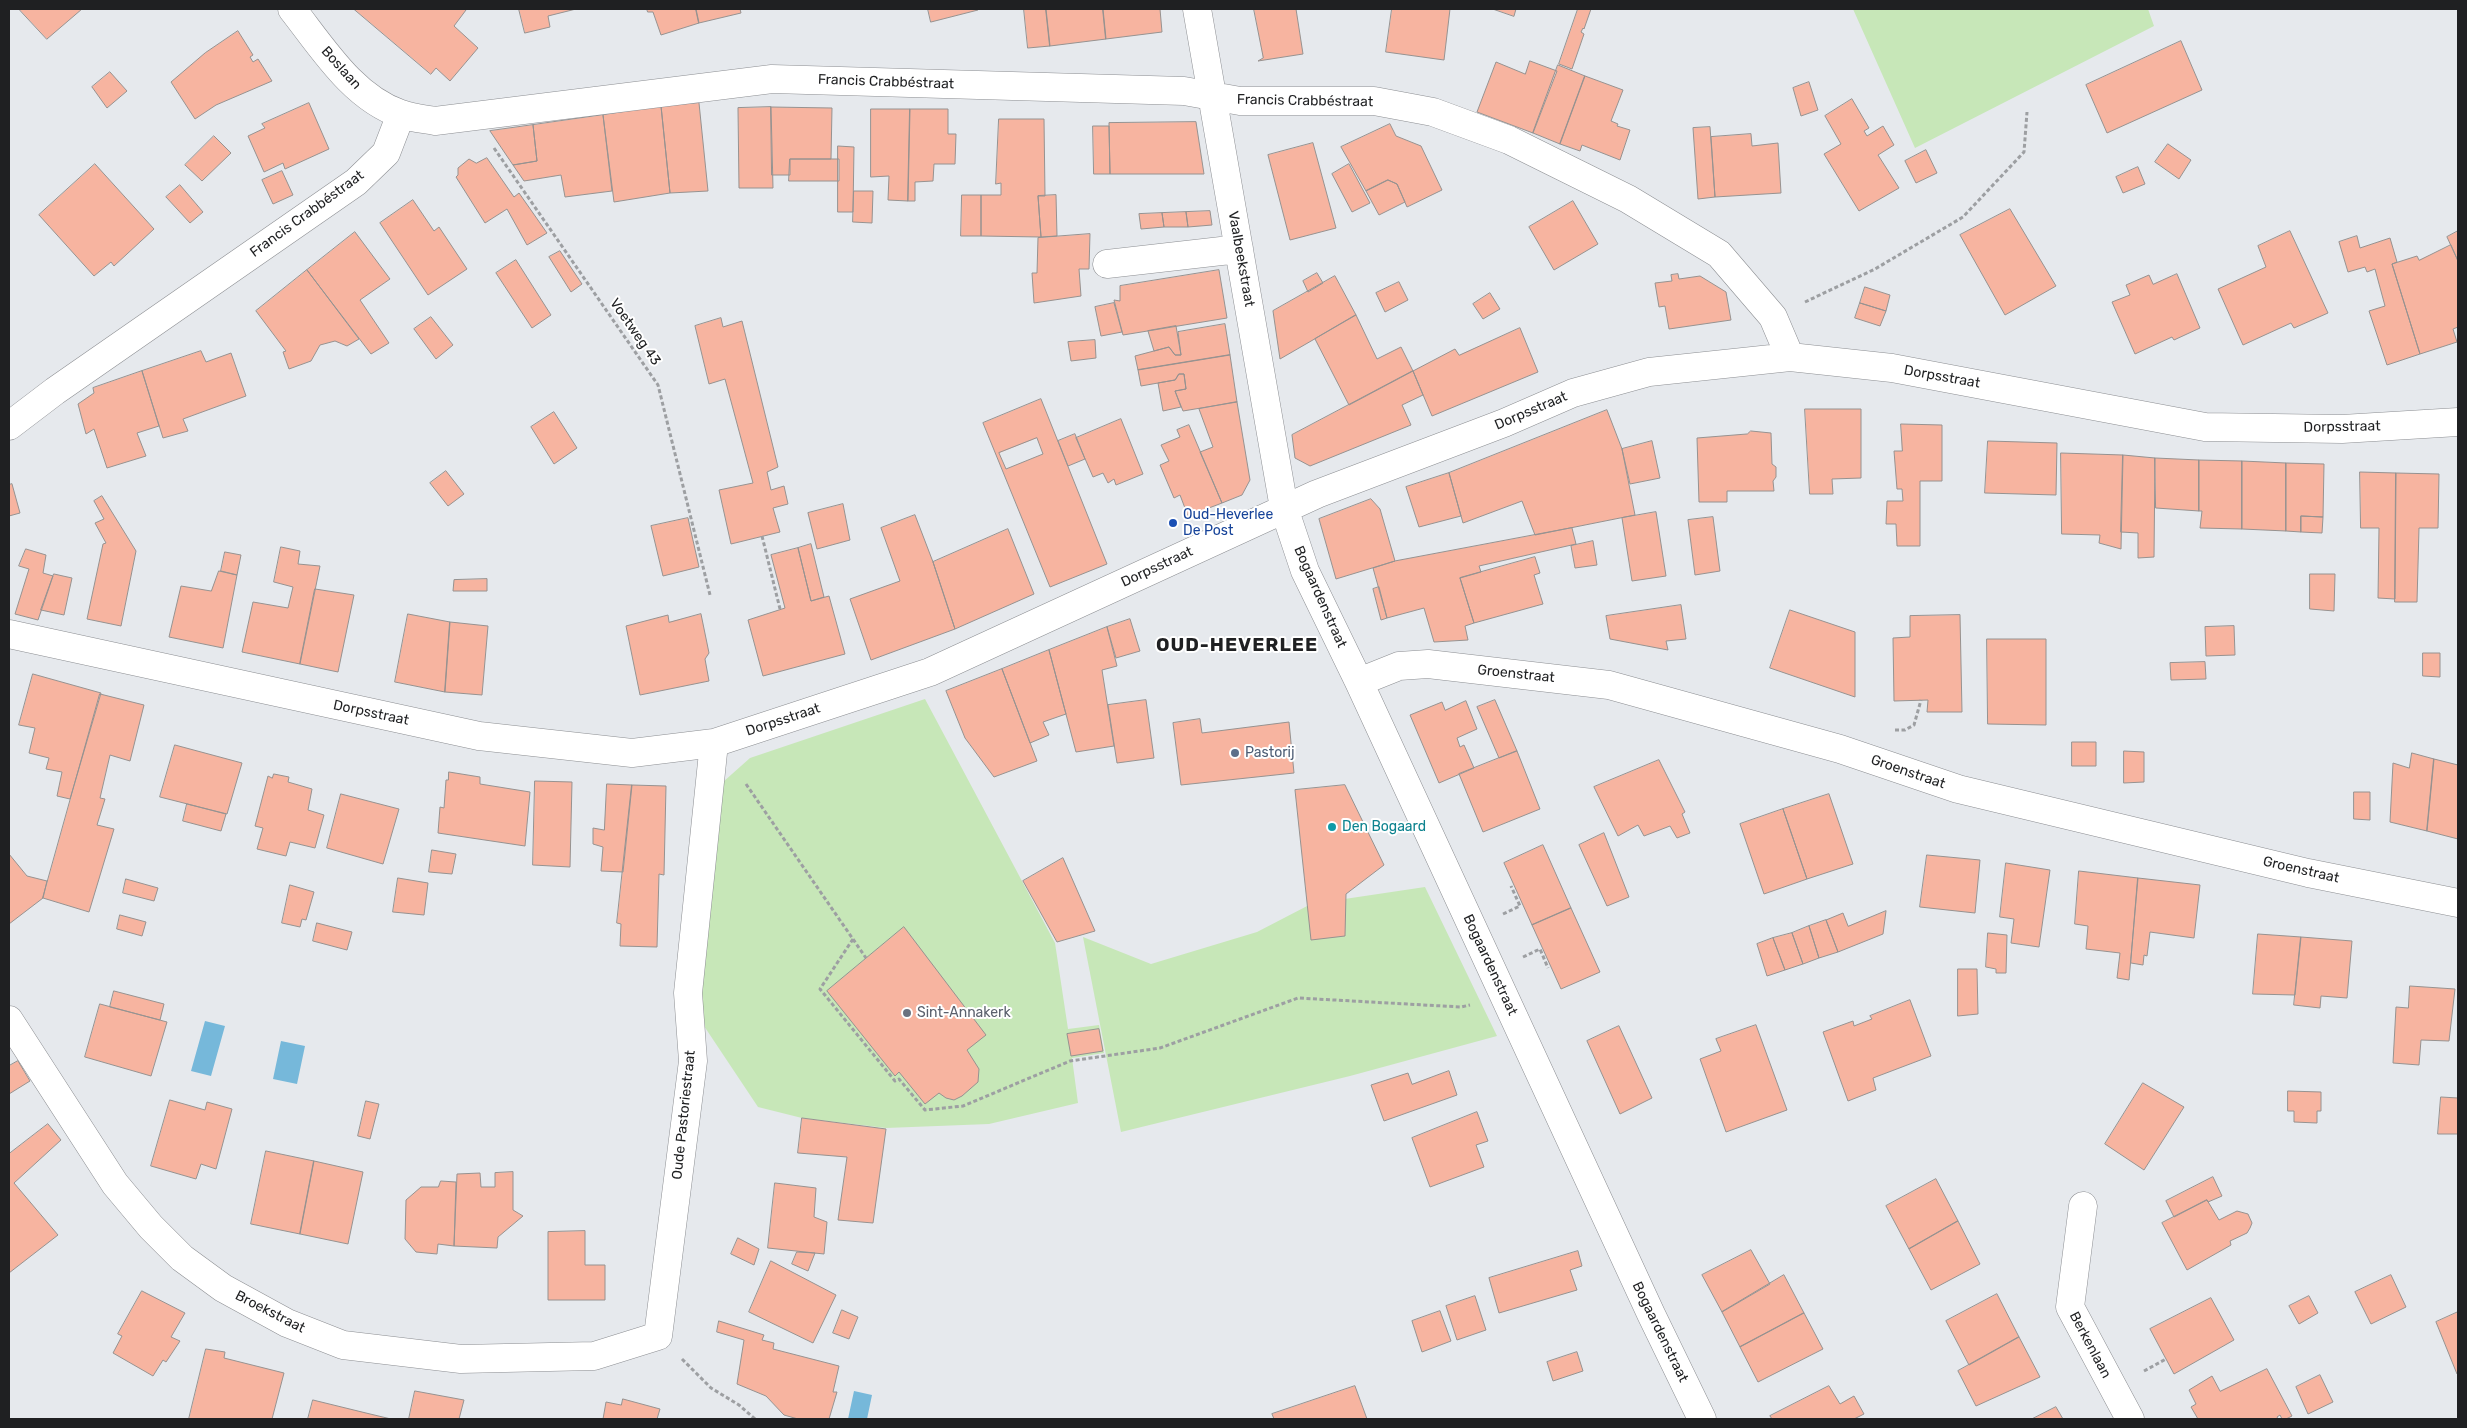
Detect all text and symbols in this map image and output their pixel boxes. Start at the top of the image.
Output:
street label: Boslaan [317,43,365,93]
street label: Francis Crabbéstraat [817,71,955,93]
street label: Francis Crabbéstraat [1237,91,1373,111]
street label: Francis Crabbéstraat [247,167,367,261]
street label: Vaalbeekstraat [1224,210,1258,308]
street label: Voetweg 43 [606,295,664,369]
street label: Dorpsstraat [1903,362,1981,392]
street label: Dorpsstraat [1492,388,1570,434]
street label: Dorpsstraat [2303,418,2381,436]
place label: Oud-Heverlee De Post [1183,507,1273,540]
marker: Oud-Heverlee De Post [1167,517,1179,529]
street label: Dorpsstraat [1118,543,1196,591]
street label: Bogaardenstraat [1290,543,1350,651]
district label: OUD-HEVERLEE [1154,635,1320,657]
street label: Groenstraat [1476,662,1556,686]
street label: Dorpsstraat [332,697,410,729]
street label: Dorpsstraat [744,700,822,740]
place label: Pastorij [1245,745,1294,761]
marker: Pastorij [1229,747,1241,759]
street label: Groenstraat [1869,751,1947,793]
place label: Den Bogaard [1342,819,1426,835]
marker: Den Bogaard [1326,821,1338,833]
street label: Groenstraat [2261,853,2341,887]
street label: Bogaardenstraat [1459,912,1521,1018]
place label: Sint-Annakerk [917,1005,1011,1021]
marker: Sint-Annakerk [901,1007,913,1019]
street label: Oude Pastoriestraat [669,1050,699,1180]
street label: Bogaardenstraat [1628,1279,1692,1385]
street label: Broekstraat [232,1287,308,1337]
street label: Berkenlaan [2065,1309,2115,1381]

